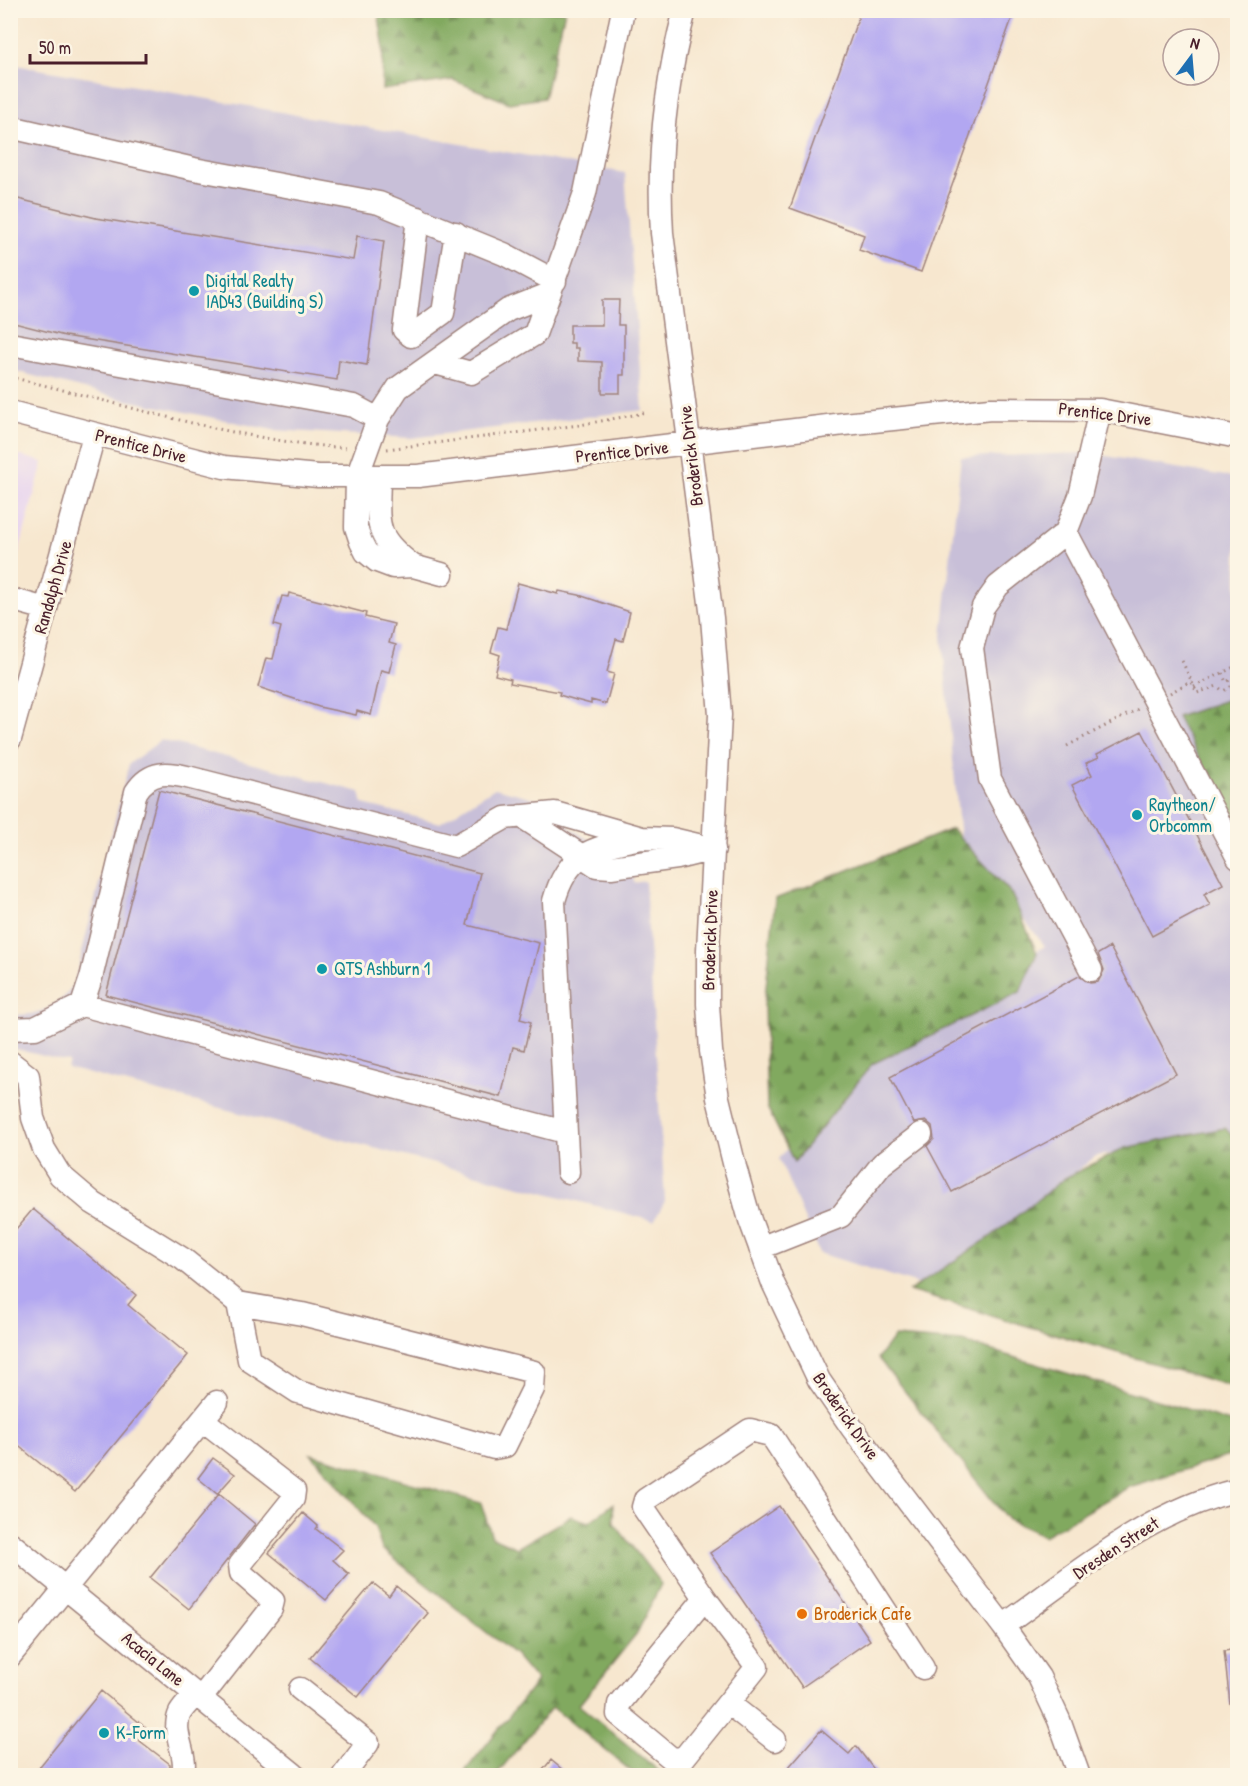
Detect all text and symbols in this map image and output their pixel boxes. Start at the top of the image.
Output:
scale bar [30,27,146,65]
north arrow [1161,27,1221,87]
text: N [1188,31,1203,54]
text: 50 m [39,35,71,60]
place label: Digital Realty IAD43 (Building S) [206,268,324,314]
marker: Digital Realty IAD43 (Building S) [187,284,201,298]
street label: Prentice Drive [1057,395,1153,432]
street label: Broderick Drive [672,404,709,508]
street label: Prentice Drive [93,422,189,469]
street label: Prentice Drive [574,434,670,469]
street label: Randolph Drive [27,537,78,636]
place label: Raytheon/ Orbcomm [1149,792,1216,838]
marker: Raytheon/ Orbcomm [1130,808,1144,822]
street label: Broderick Drive [695,889,724,991]
place label: QTS Ashburn 1 [334,956,430,981]
marker: QTS Ashburn 1 [315,962,329,976]
street label: Broderick Drive [807,1367,886,1464]
street label: Dresden Street [1068,1510,1164,1585]
place label: Broderick Cafe [814,1601,912,1626]
marker: Broderick Cafe [795,1607,809,1621]
street label: Acacia Lane [117,1626,190,1692]
place label: K-Form [116,1720,166,1745]
marker: K-Form [97,1726,111,1740]

